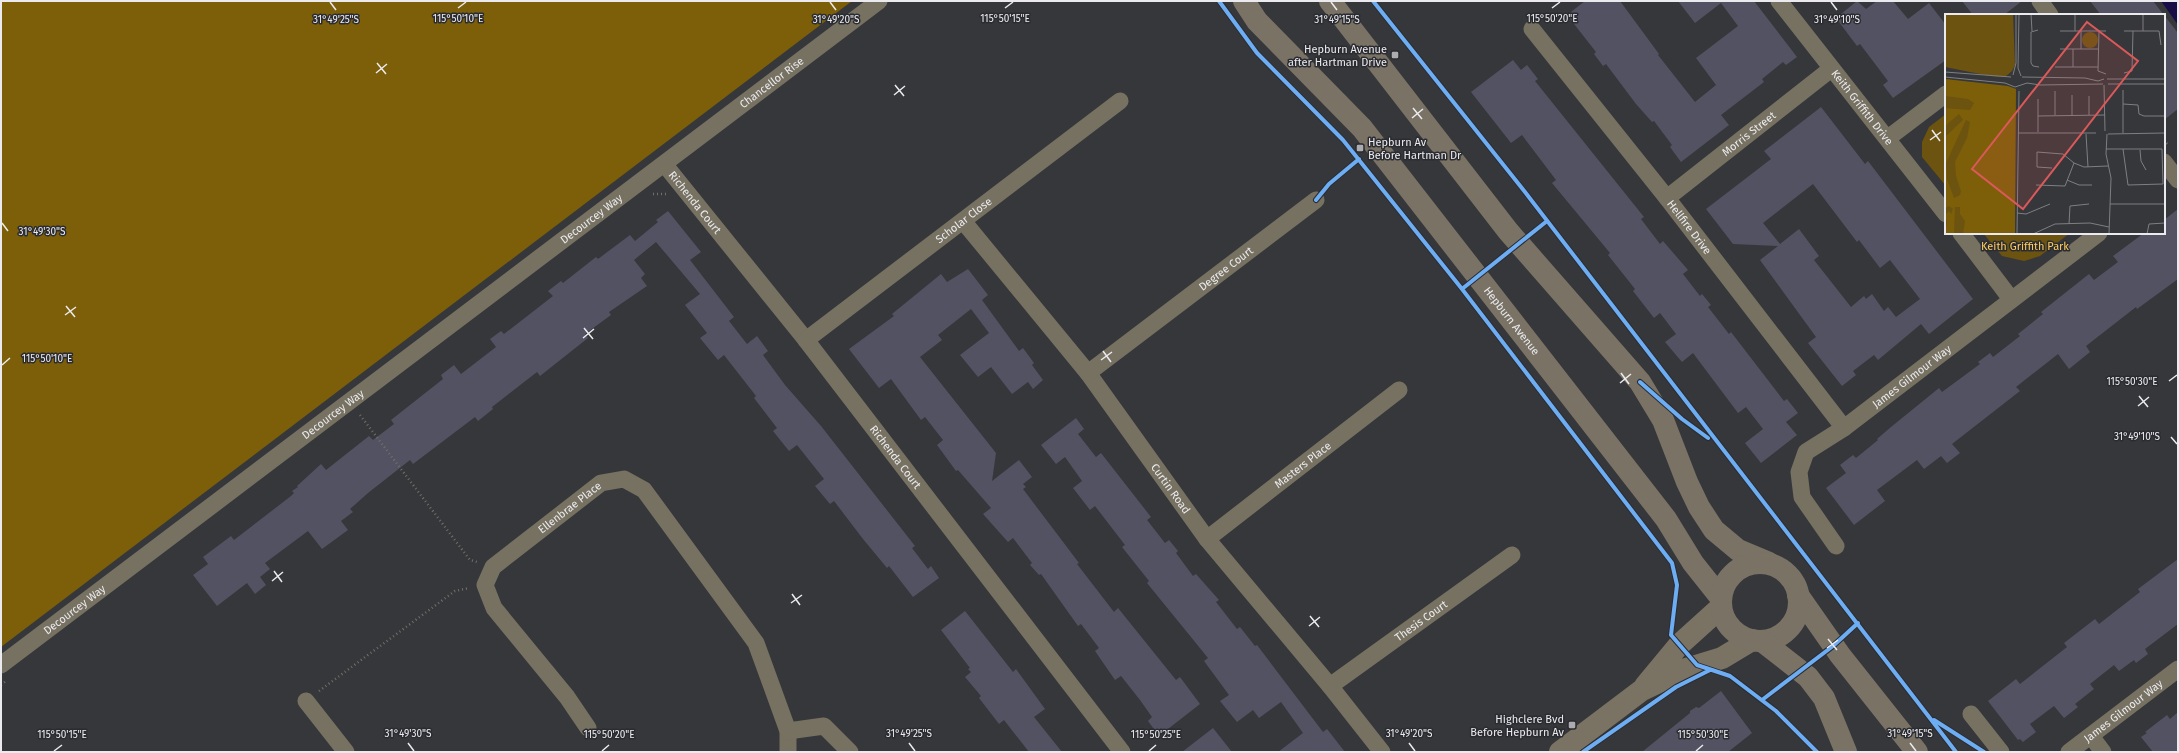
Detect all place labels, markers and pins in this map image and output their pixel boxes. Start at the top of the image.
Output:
place label: Hepburn Avenue after Hartman Drive [1288,43,1387,69]
marker: Hepburn Avenue after Hartman Drive [1390,50,1400,60]
place label: Hepburn Av Before Hartman Dr [1368,136,1462,162]
marker: Hepburn Av Before Hartman Dr [1355,143,1365,153]
place label: Highclere Bvd Before Hepburn Av [1470,713,1565,739]
marker: Highclere Bvd Before Hepburn Av [1567,720,1577,730]

